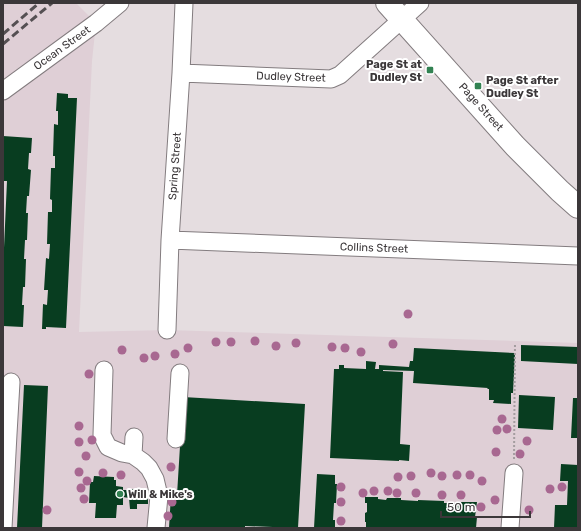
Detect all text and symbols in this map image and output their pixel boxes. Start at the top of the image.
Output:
street label: Ocean Street [31,23,93,73]
place label: Page St at Dudley St [366,58,422,84]
marker: Page St at Dudley St [425,65,435,75]
street label: Dudley Street [256,69,327,85]
place label: Page St after Dudley St [486,74,558,100]
street label: Page Street [456,80,506,134]
marker: Page St after Dudley St [473,81,483,91]
street label: Spring Street [166,131,184,200]
street label: Collins Street [340,240,409,256]
place label: Will & Mike's [128,488,193,501]
marker: Will & Mike's [115,489,125,499]
scale bar [441,493,530,519]
text: 50 m [447,500,475,514]

